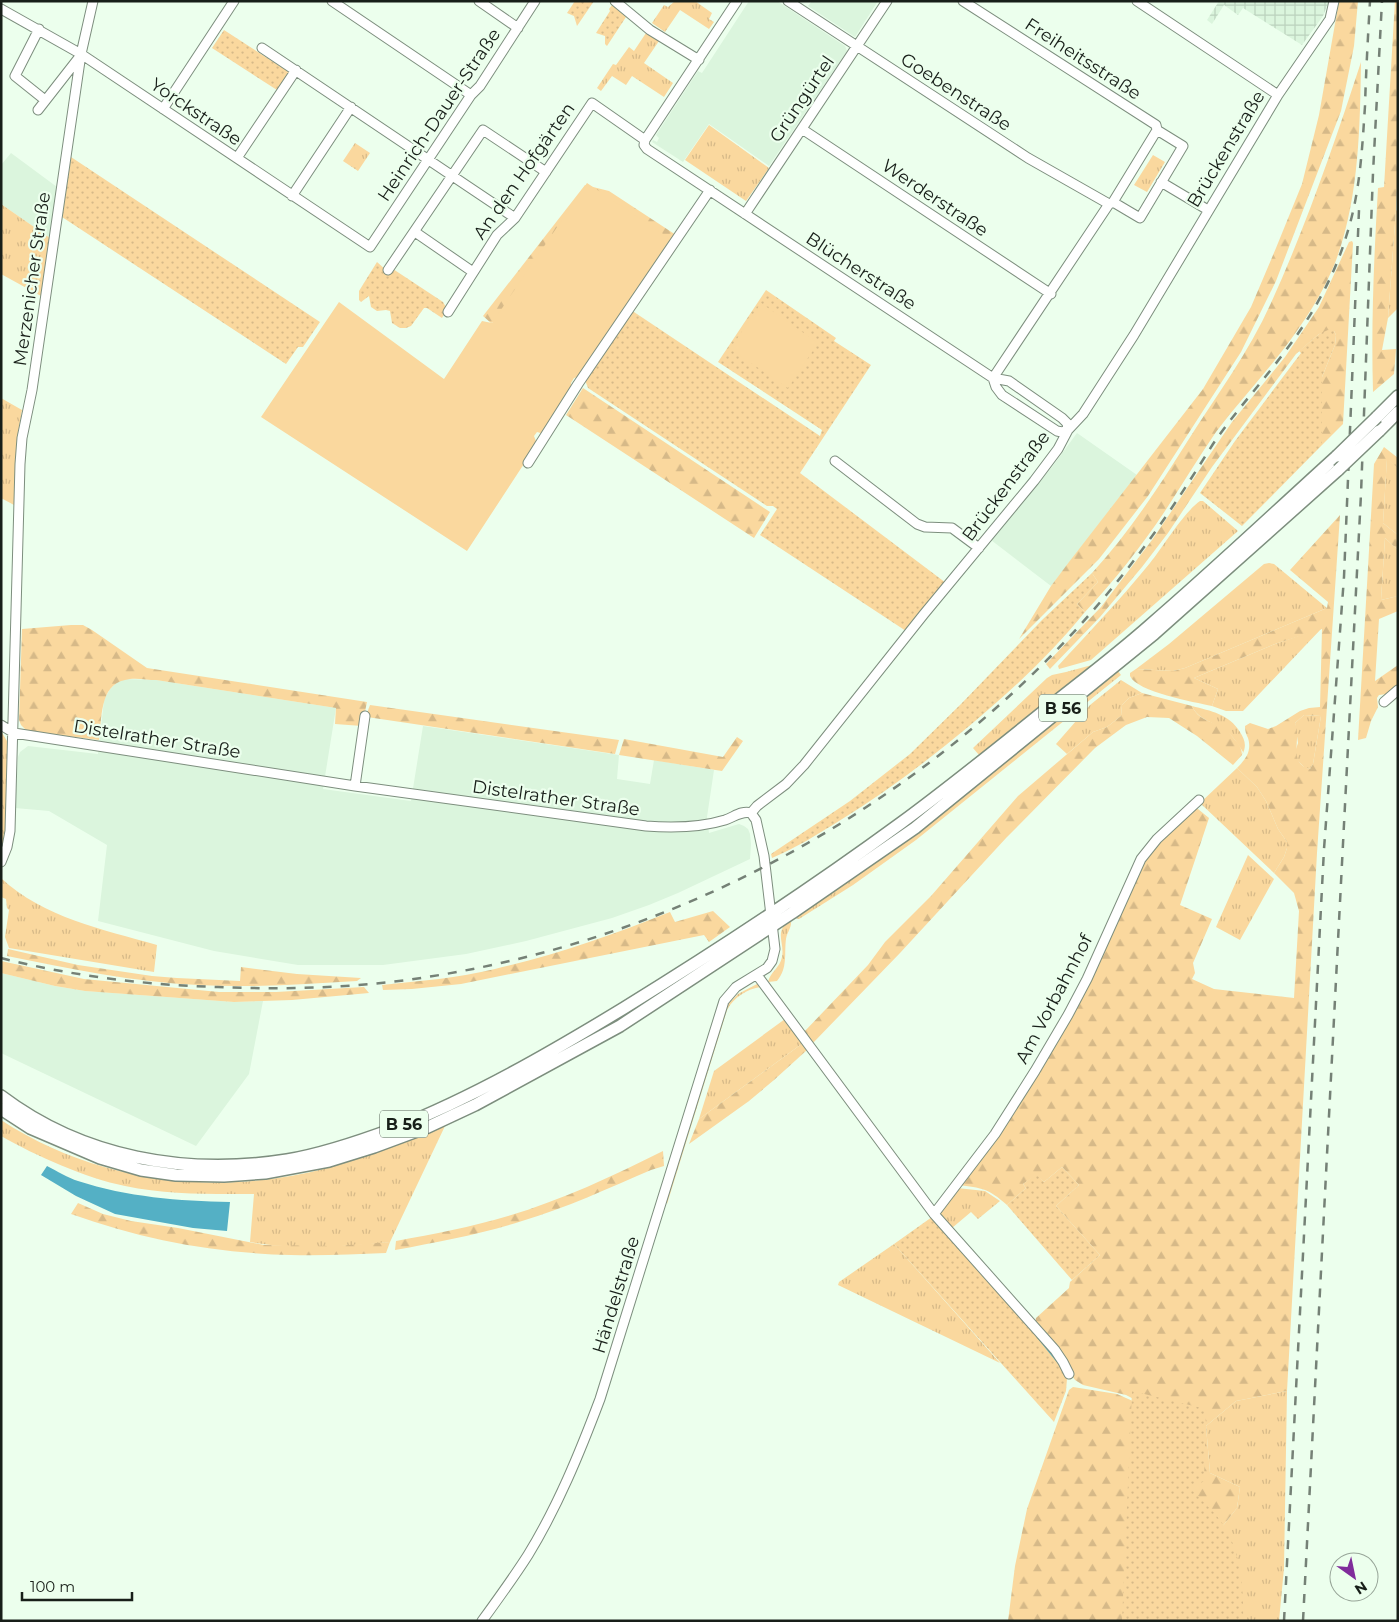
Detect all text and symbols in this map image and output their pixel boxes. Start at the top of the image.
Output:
street label: Freiheitsstraße [1021,13,1145,105]
street label: Heinrich-Dauer-Straße [373,24,505,206]
street label: Goebenstraße [897,48,1016,136]
street label: Grüngürtel [765,51,839,147]
street label: Yorckstraße [146,73,246,151]
street label: Brückenstraße [1182,86,1270,211]
street label: An den Hofgärten [469,98,579,244]
street label: Werderstraße [878,154,992,242]
street label: Merzenicher Straße [9,190,55,367]
street label: Blücherstraße [802,227,920,315]
street label: Brückenstraße [957,426,1055,545]
road number: B 56 [1039,694,1087,721]
street label: Distelrather Straße [72,715,242,763]
street label: Distelrather Straße [471,775,641,821]
street label: Am Vorbahnhof [1011,930,1098,1067]
road number: B 56 [380,1110,428,1138]
street label: Händelstraße [588,1234,644,1356]
north arrow [1329,1552,1379,1602]
scale bar [22,1570,132,1602]
text: 100 m [30,1577,75,1596]
text: N [1351,1577,1371,1599]

